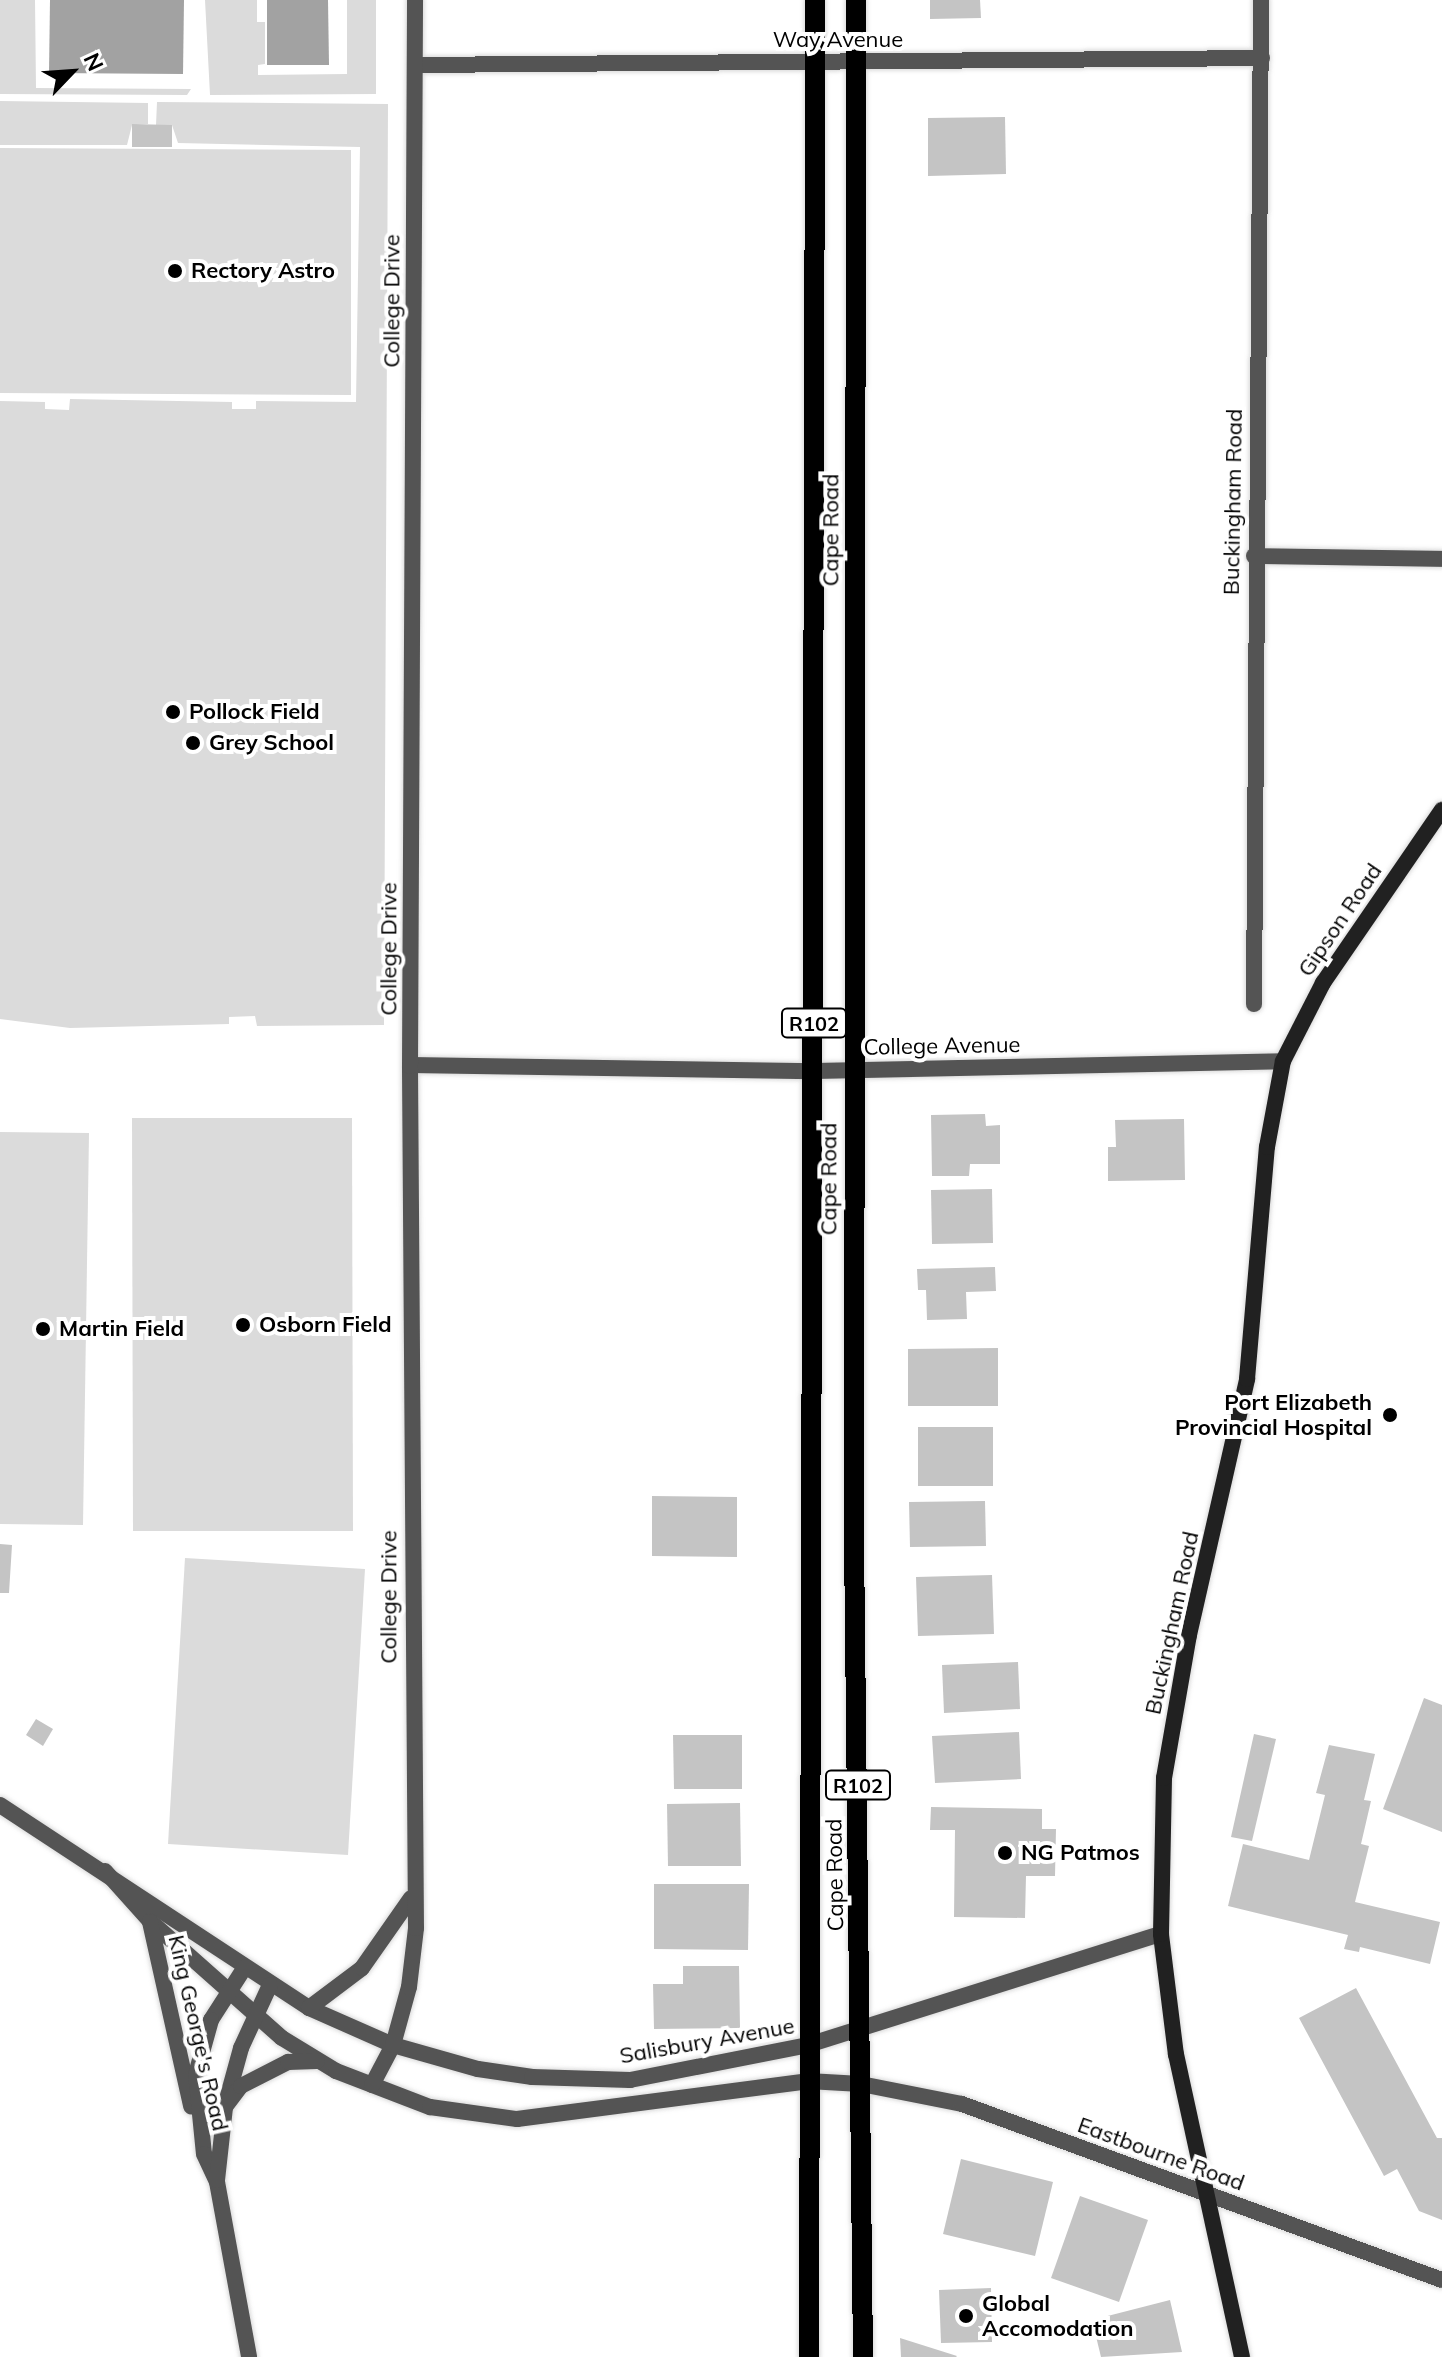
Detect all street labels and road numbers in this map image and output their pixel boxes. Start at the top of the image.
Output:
street label: Way Avenue [773,27,903,53]
street label: College Drive [379,234,405,368]
street label: Buckingham Road [1218,409,1248,595]
street label: Cape Road [818,474,844,586]
street label: Gipson Road [1293,858,1387,982]
street label: College Drive [376,882,402,1016]
road number: R102 [780,1007,848,1039]
street label: College Avenue [863,1031,1021,1061]
street label: Cape Road [816,1123,842,1235]
street label: Buckingham Road [1140,1529,1204,1717]
street label: College Drive [376,1530,402,1664]
road number: R102 [824,1769,892,1801]
street label: Cape Road [821,1818,849,1932]
street label: King George's Road [163,1932,233,2134]
street label: Salisbury Avenue [618,2013,796,2069]
street label: Eastbourne Road [1074,2112,1248,2196]

